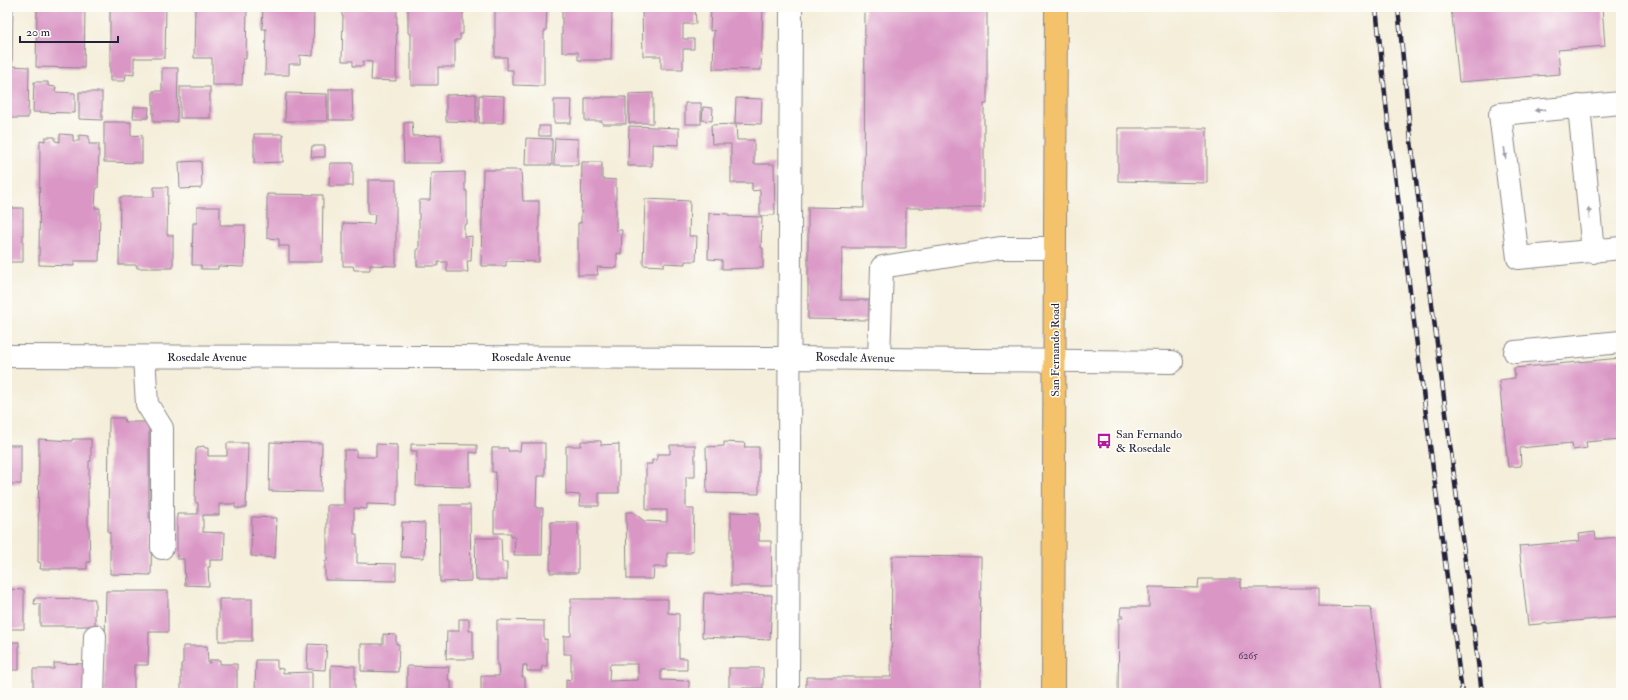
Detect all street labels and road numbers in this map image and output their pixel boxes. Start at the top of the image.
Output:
street label: San Fernando Road [1048,303,1063,397]
street label: Rosedale Avenue [167,350,247,365]
street label: Rosedale Avenue [491,350,571,365]
street label: Rosedale Avenue [815,350,895,366]

